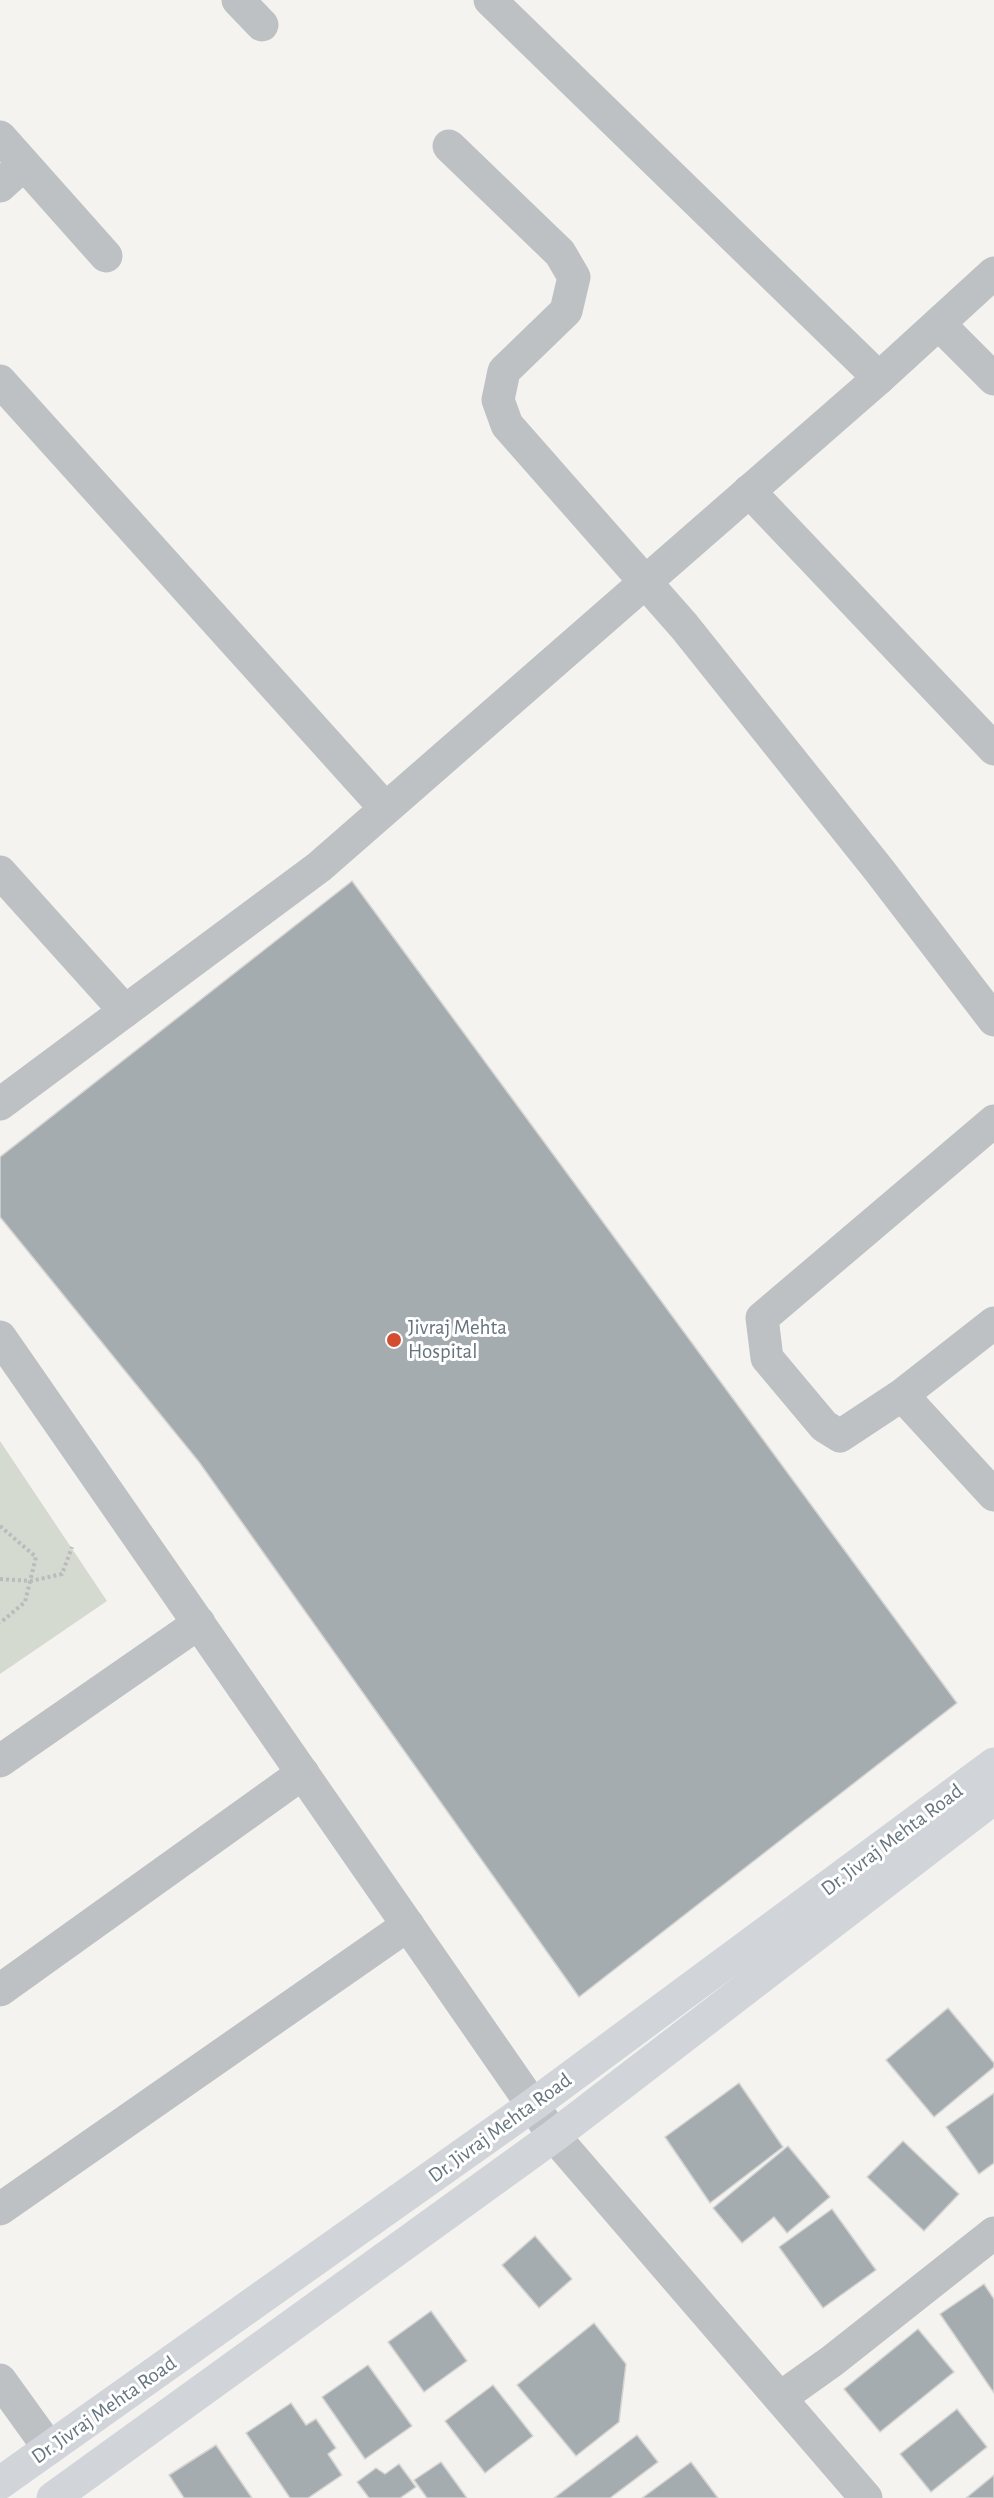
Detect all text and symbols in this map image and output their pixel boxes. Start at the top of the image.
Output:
place label: Jivraj Mehta Hospital [408,1315,507,1365]
marker: Jivraj Mehta Hospital [385,1331,403,1349]
street label: Dr. Jivraj Mehta Road [816,1778,968,1902]
street label: Dr. Jivraj Mehta Road [423,2068,577,2188]
street label: Dr. Jivraj Mehta Road [27,2351,181,2469]

